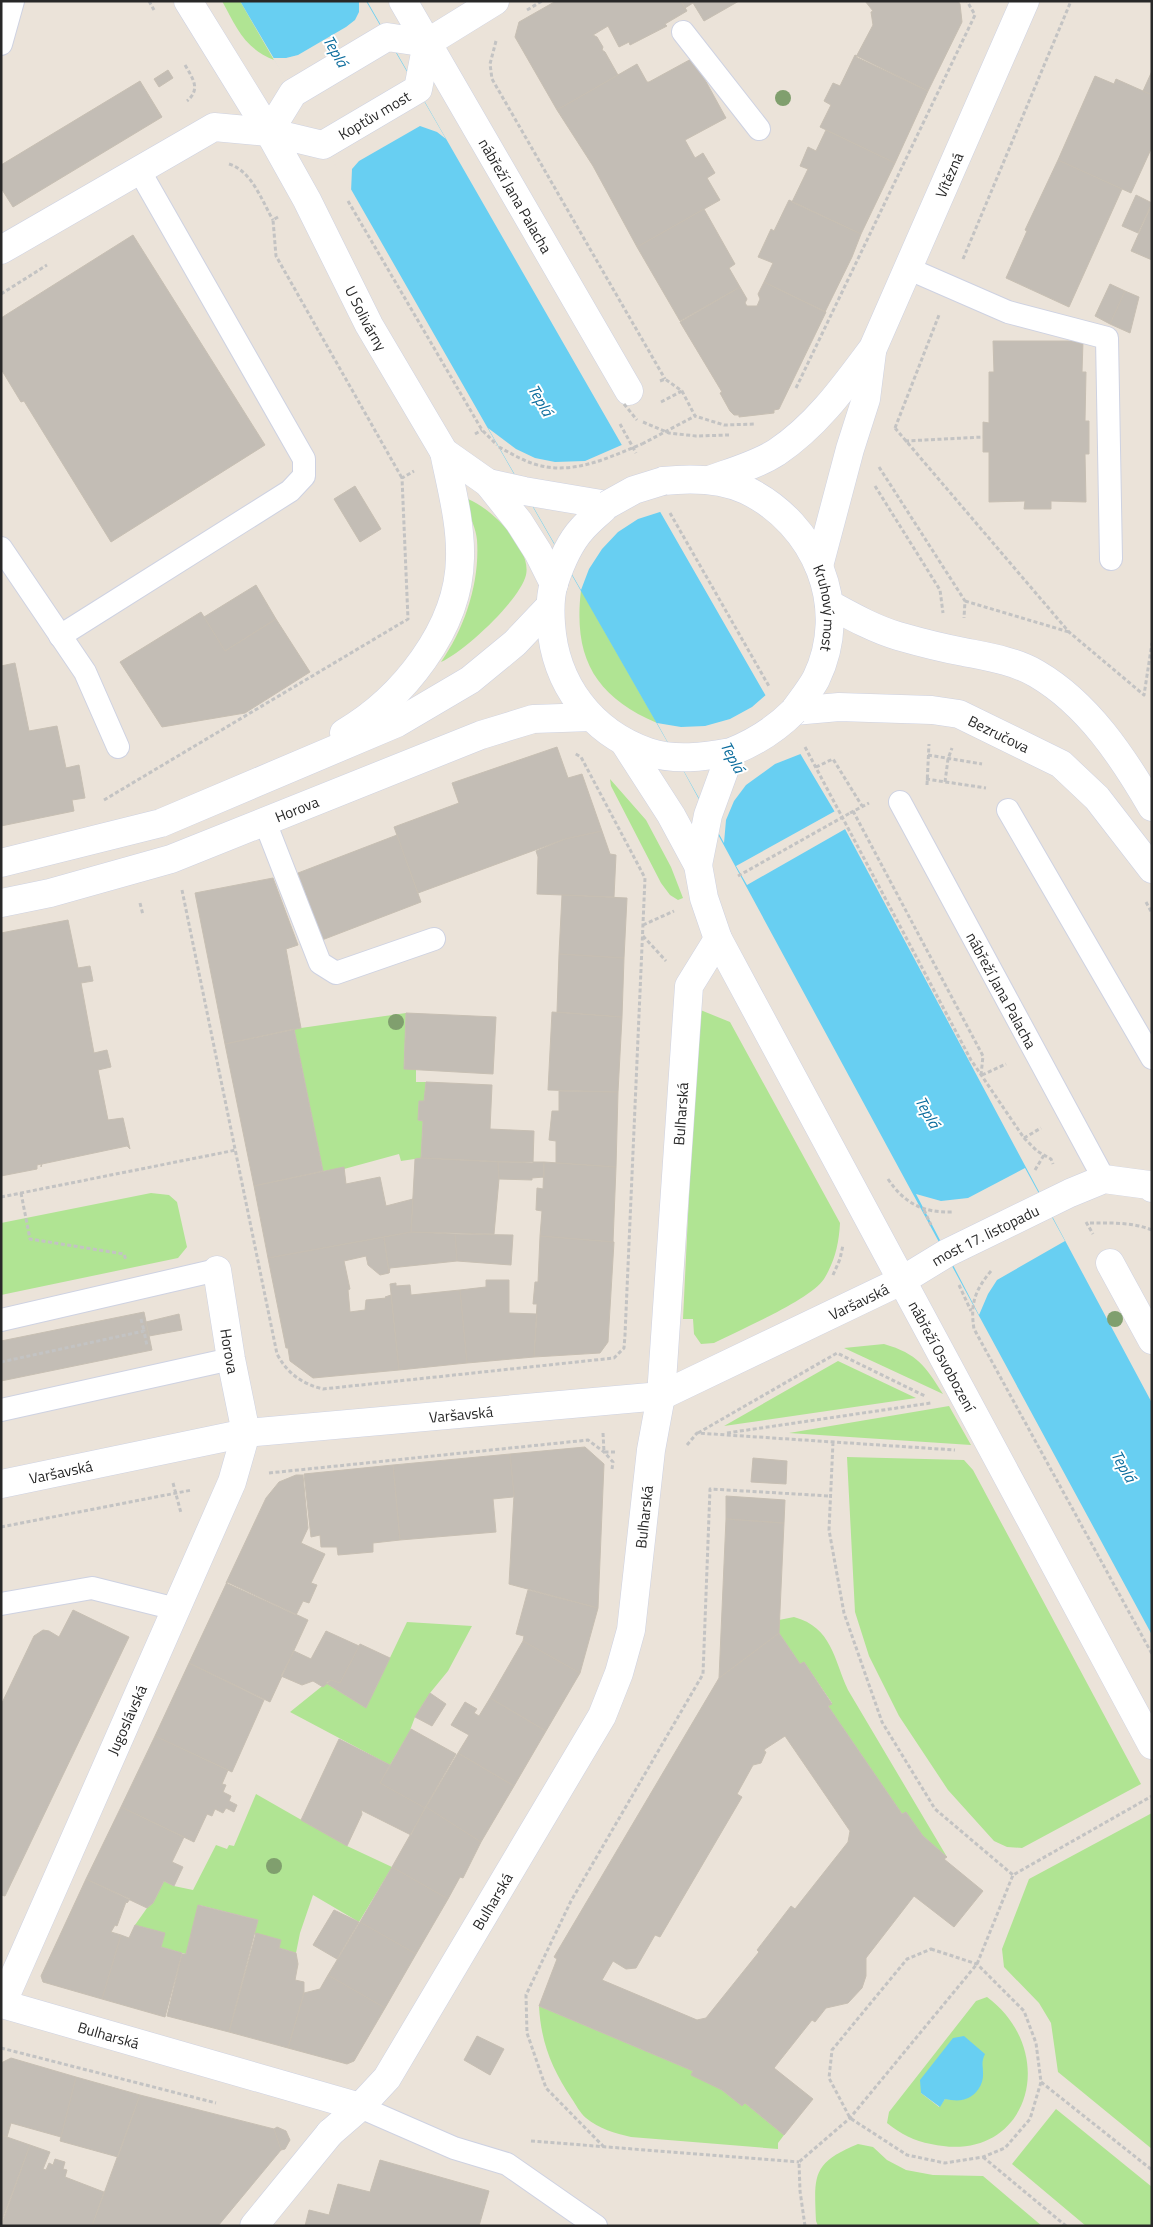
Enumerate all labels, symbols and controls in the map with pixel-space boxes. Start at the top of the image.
water label: Teplá [317,31,356,73]
street label: Koptův most [334,84,415,145]
street label: nábřeží Jana Palacha [473,134,559,258]
street label: Vítězná [929,148,969,201]
street label: U Solivárny [340,281,393,355]
water label: Teplá [522,380,561,422]
street label: Kruhový most [808,561,841,655]
street label: Bezručova [964,709,1034,759]
water label: Teplá [715,737,752,779]
street label: Horova [271,789,322,828]
street label: nábřeží Jana Palacha [961,928,1043,1053]
street label: Bulharská [667,1081,694,1146]
water label: Teplá [909,1092,947,1134]
street label: most 17. listopadu [927,1198,1043,1272]
street label: Varšavská [825,1277,893,1326]
street label: nábřeží Osvobození [903,1296,983,1417]
street label: Horova [215,1327,245,1376]
street label: Varšavská [428,1399,494,1428]
water label: Teplá [1105,1446,1143,1488]
street label: Varšavská [27,1454,95,1489]
street label: Bulharská [629,1484,659,1550]
street label: Jugoslávská [101,1681,153,1759]
street label: Bulharská [466,1868,518,1934]
street label: Bulharská [75,2015,143,2055]

